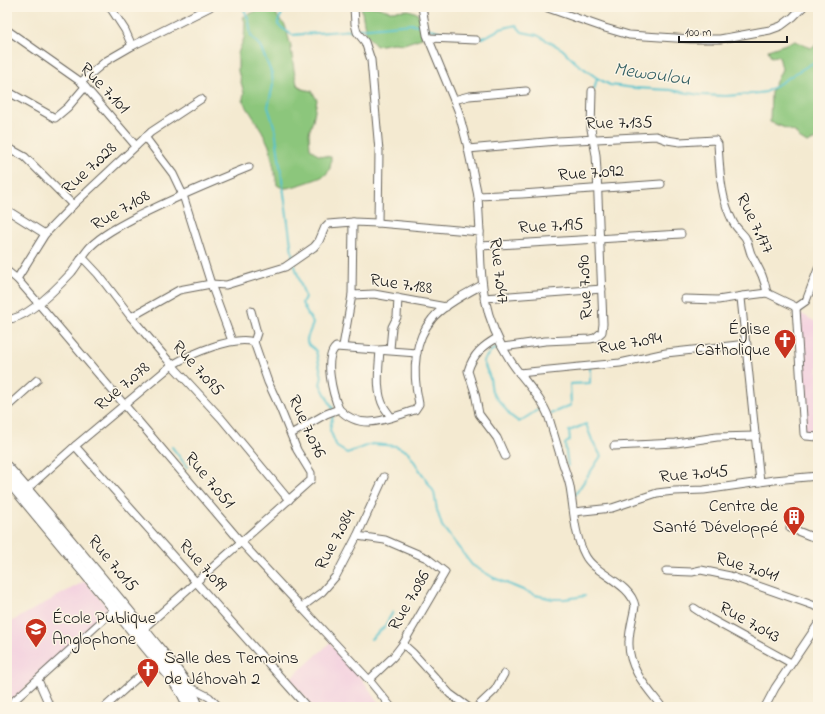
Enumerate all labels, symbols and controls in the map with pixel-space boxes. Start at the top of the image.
scale bar [679,18,787,44]
text: 100 m [685,24,712,42]
water label: Mewoulou [612,56,692,94]
street label: Rue 7.101 [73,57,135,121]
street label: Rue 7.135 [585,110,653,138]
street label: Rue 7.028 [57,136,124,201]
street label: Rue 7.092 [557,159,625,189]
street label: Rue 7.108 [87,184,155,238]
street label: Rue 7.177 [728,189,780,259]
street label: Rue 7.195 [518,212,584,242]
street label: Rue 7.047 [481,236,515,306]
street label: Rue 7.090 [571,254,601,320]
street label: Rue 7.188 [368,268,434,302]
place label: Église Catholique [695,317,771,364]
street label: Rue 7.094 [596,326,665,362]
church icon: Église Catholique [772,327,798,360]
street label: Rue 7.095 [165,335,229,403]
street label: Rue 7.078 [89,356,157,418]
street label: Rue 7.076 [280,391,332,463]
street label: Rue 7.051 [177,447,241,515]
street label: Rue 7.045 [658,459,730,491]
place label: Centre de Santé Développé [652,494,779,541]
street label: Rue 7.084 [309,504,363,575]
building icon: Centre de Santé Développé [781,504,807,537]
street label: Rue 7.015 [80,530,144,598]
street label: Rue 7.099 [171,534,233,598]
street label: Rue 7.041 [712,546,782,590]
street label: Rue 7.086 [382,566,438,636]
street label: Rue 7.043 [714,596,784,650]
place label: École Publique Anglophone [52,606,157,654]
school or university icon: École Publique Anglophone [23,616,49,649]
place label: Salle des Temoins de Jéhovah 2 [164,646,299,693]
church icon: Salle des Temoins de Jéhovah 2 [135,656,161,689]

